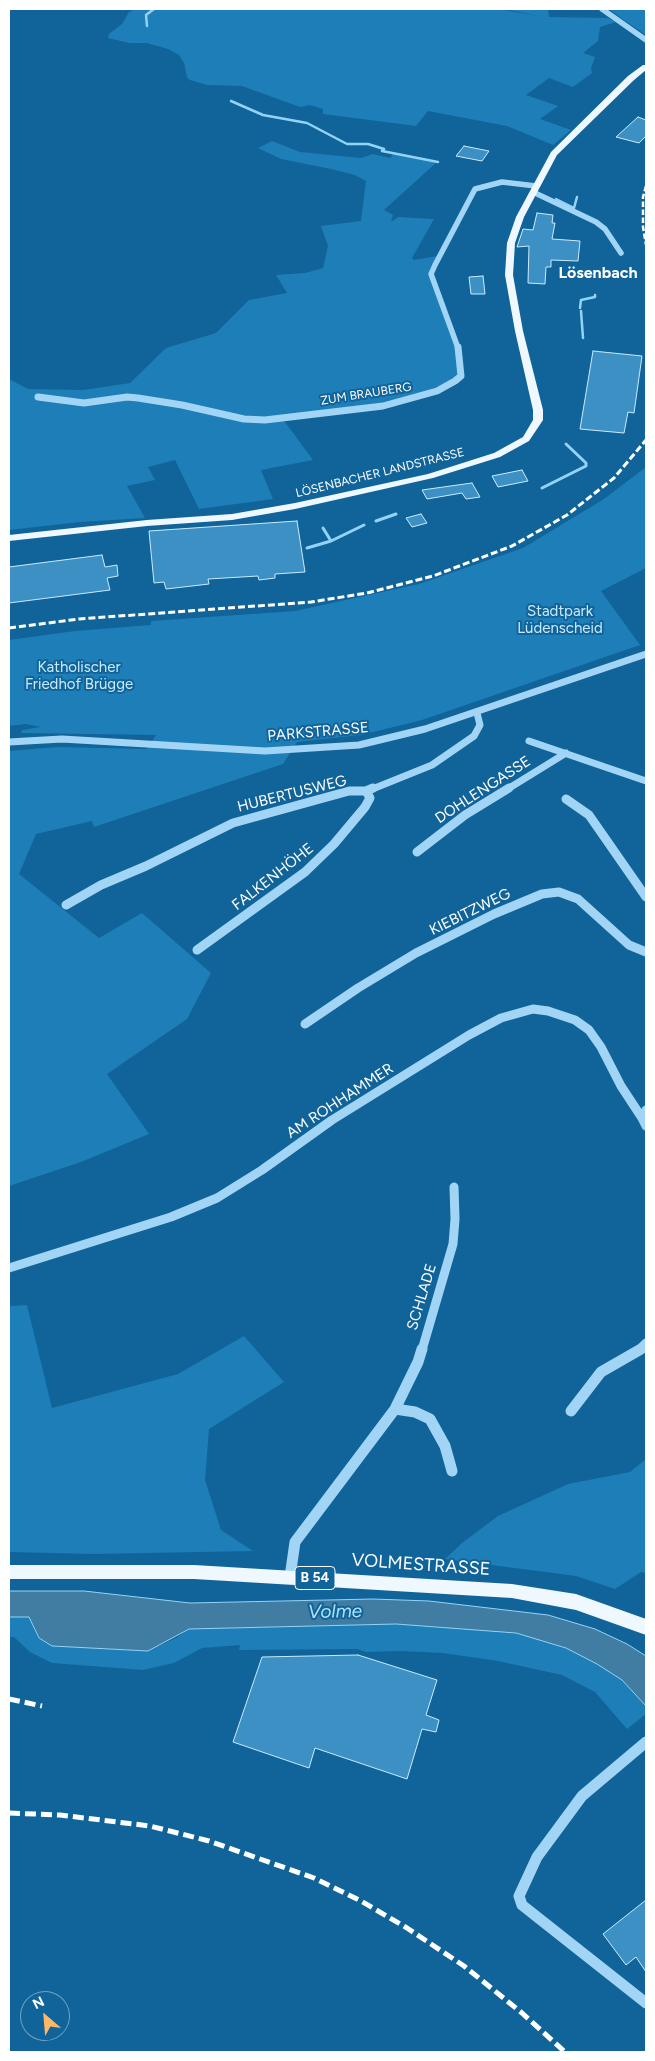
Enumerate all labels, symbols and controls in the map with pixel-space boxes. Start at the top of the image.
district label: Lösenbach [558,263,638,283]
street label: ZUM BRAUBERG [320,380,412,408]
street label: LÖSENBACHER LANDSTRASSE [294,445,466,501]
park label: Stadtpark Lüdenscheid [517,603,603,638]
park label: Katholischer Friedhof Brügge [25,659,133,694]
street label: PARKSTRASSE [267,719,369,745]
street label: DOHLENGASSE [432,752,534,828]
street label: HUBERTUSWEG [235,772,349,816]
street label: FALKENHÖHE [229,839,317,915]
street label: KIEBITZWEG [427,885,513,939]
street label: AM ROHHAMMER [283,1060,397,1142]
street label: SCHLADE [403,1262,441,1332]
street label: VOLMESTRASSE [351,1549,491,1581]
road number: B 54 [295,1566,335,1590]
water label: Volme [308,1600,362,1624]
north arrow [20,1991,70,2041]
text: N [30,1993,47,2013]

